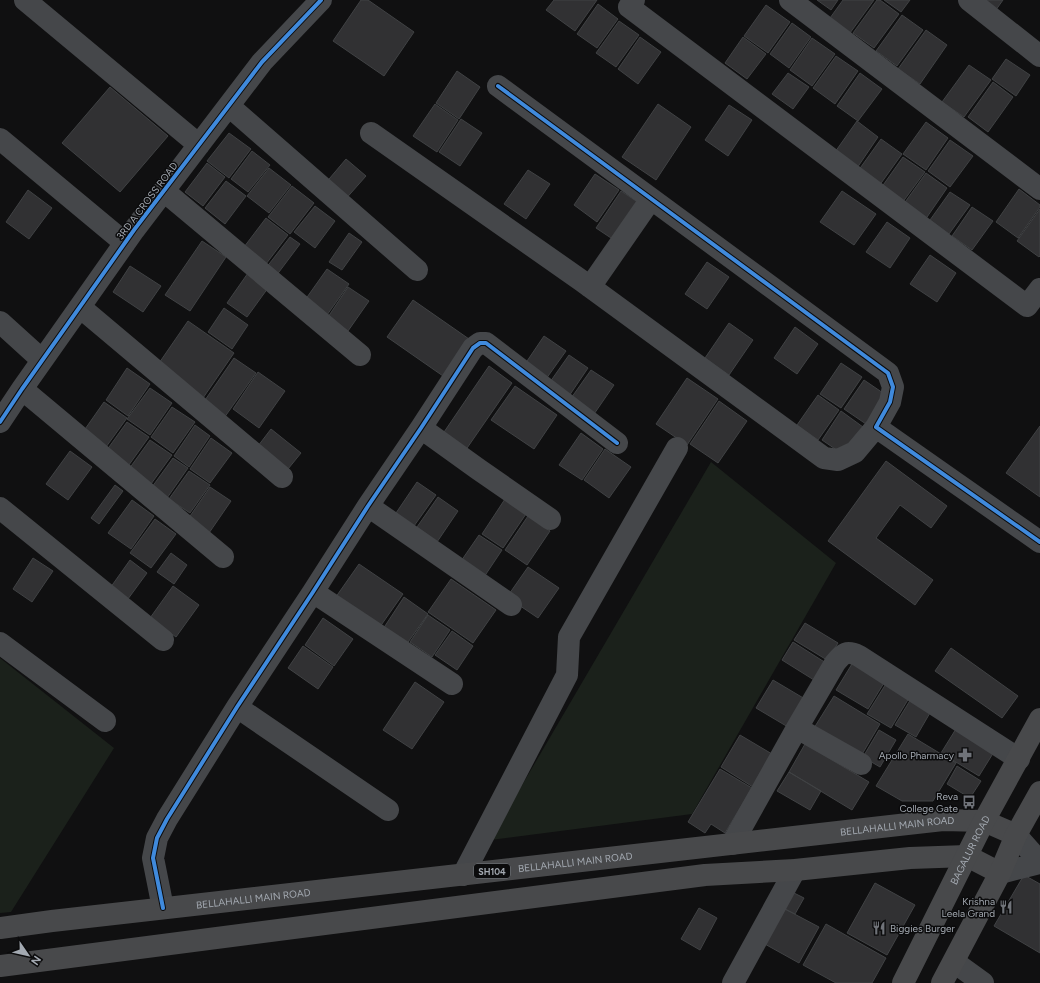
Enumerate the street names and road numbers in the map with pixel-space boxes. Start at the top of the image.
street label: 3RD A CROSS ROAD [114,159,181,242]
street label: BELLAHALLI MAIN ROAD [839,813,955,838]
street label: BAGALUR ROAD [947,813,993,886]
street label: BELLAHALLI MAIN ROAD [517,849,633,875]
road number: SH104 [474,864,510,878]
street label: BELLAHALLI MAIN ROAD [195,885,311,911]

